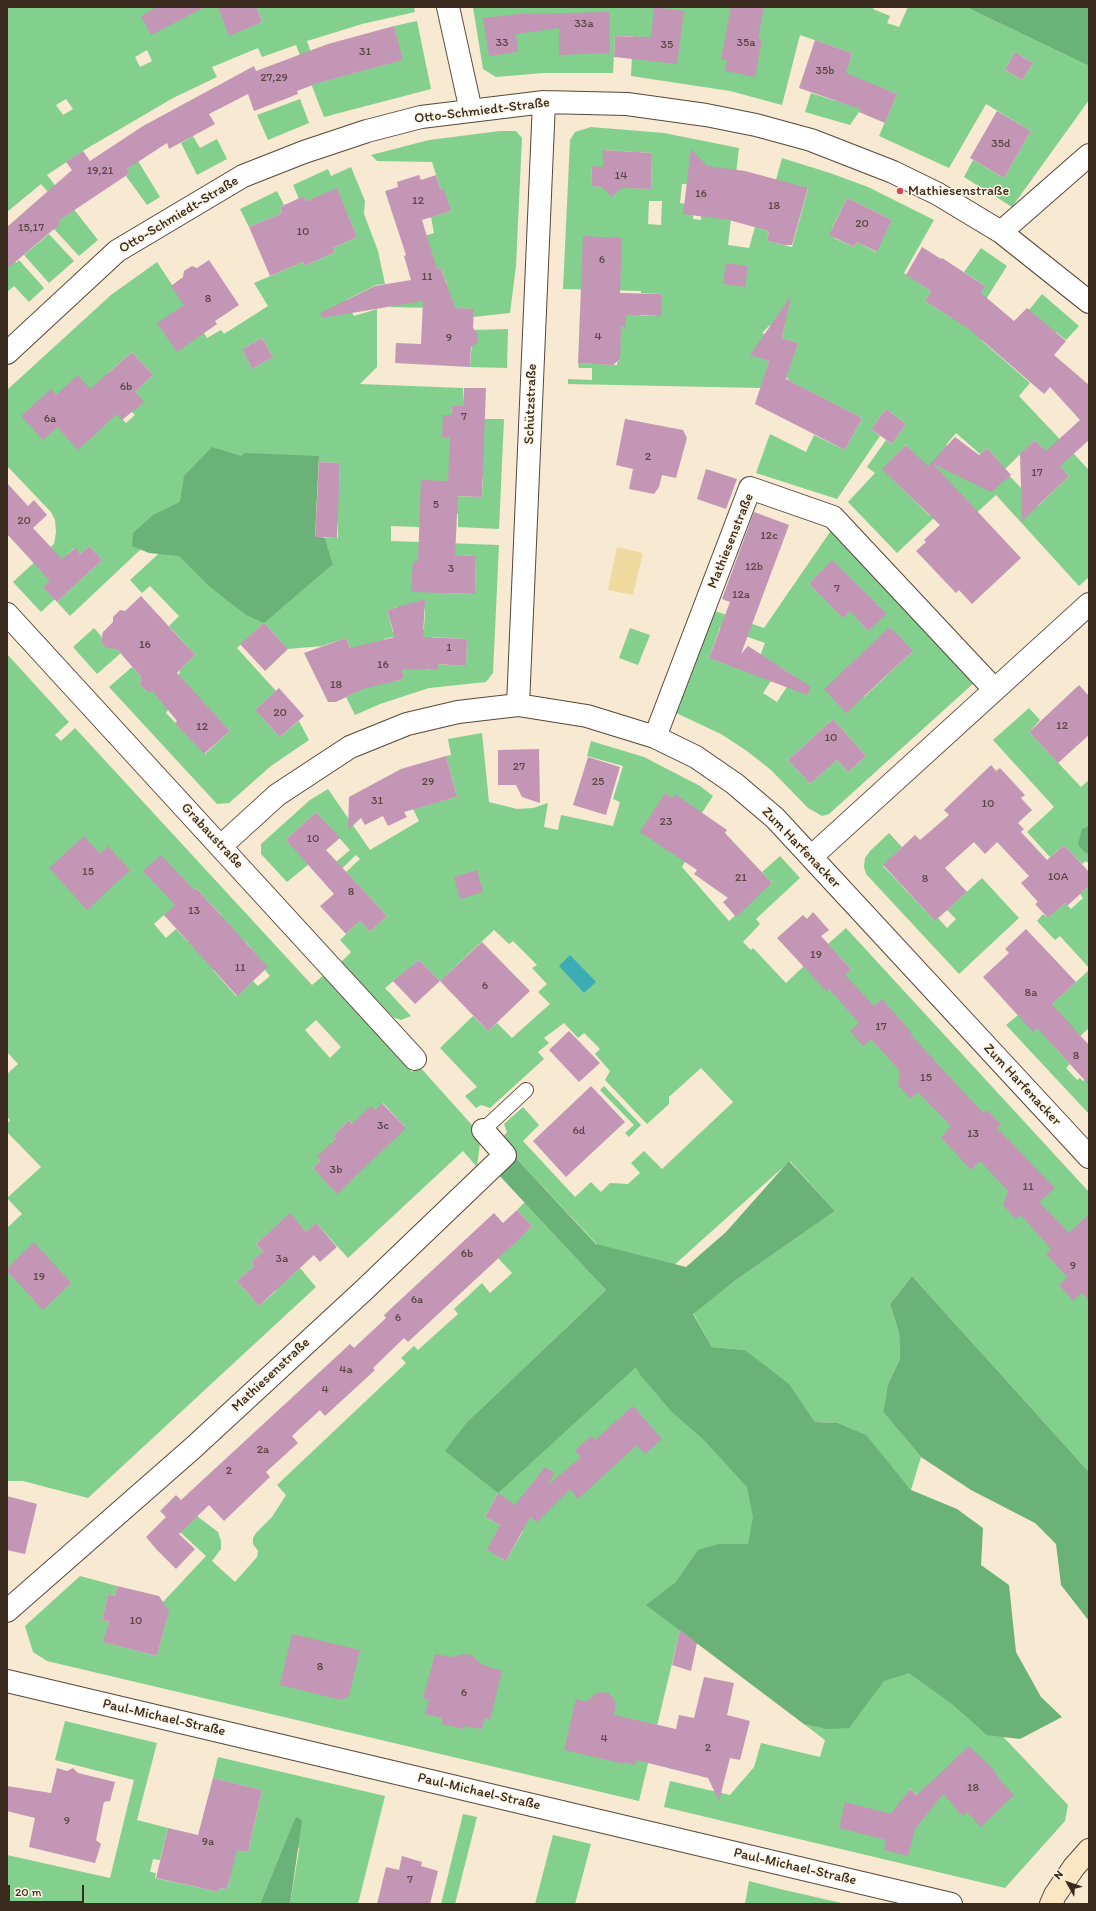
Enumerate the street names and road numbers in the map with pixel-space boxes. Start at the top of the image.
street label: Otto-Schmiedt-Straße [413,94,551,128]
street label: Otto-Schmiedt-Straße [116,173,242,257]
street label: Schützstraße [521,363,541,445]
street label: Mathiesenstraße [704,491,758,591]
street label: Grabaustraße [177,800,247,872]
street label: Zum Harfenacker [758,804,844,892]
street label: Zum Harfenacker [980,1040,1064,1130]
street label: Mathiesenstraße [228,1334,314,1416]
street label: Paul-Michael-Straße [101,1696,227,1740]
street label: Paul-Michael-Straße [416,1770,542,1814]
street label: Paul-Michael-Straße [732,1845,858,1889]

